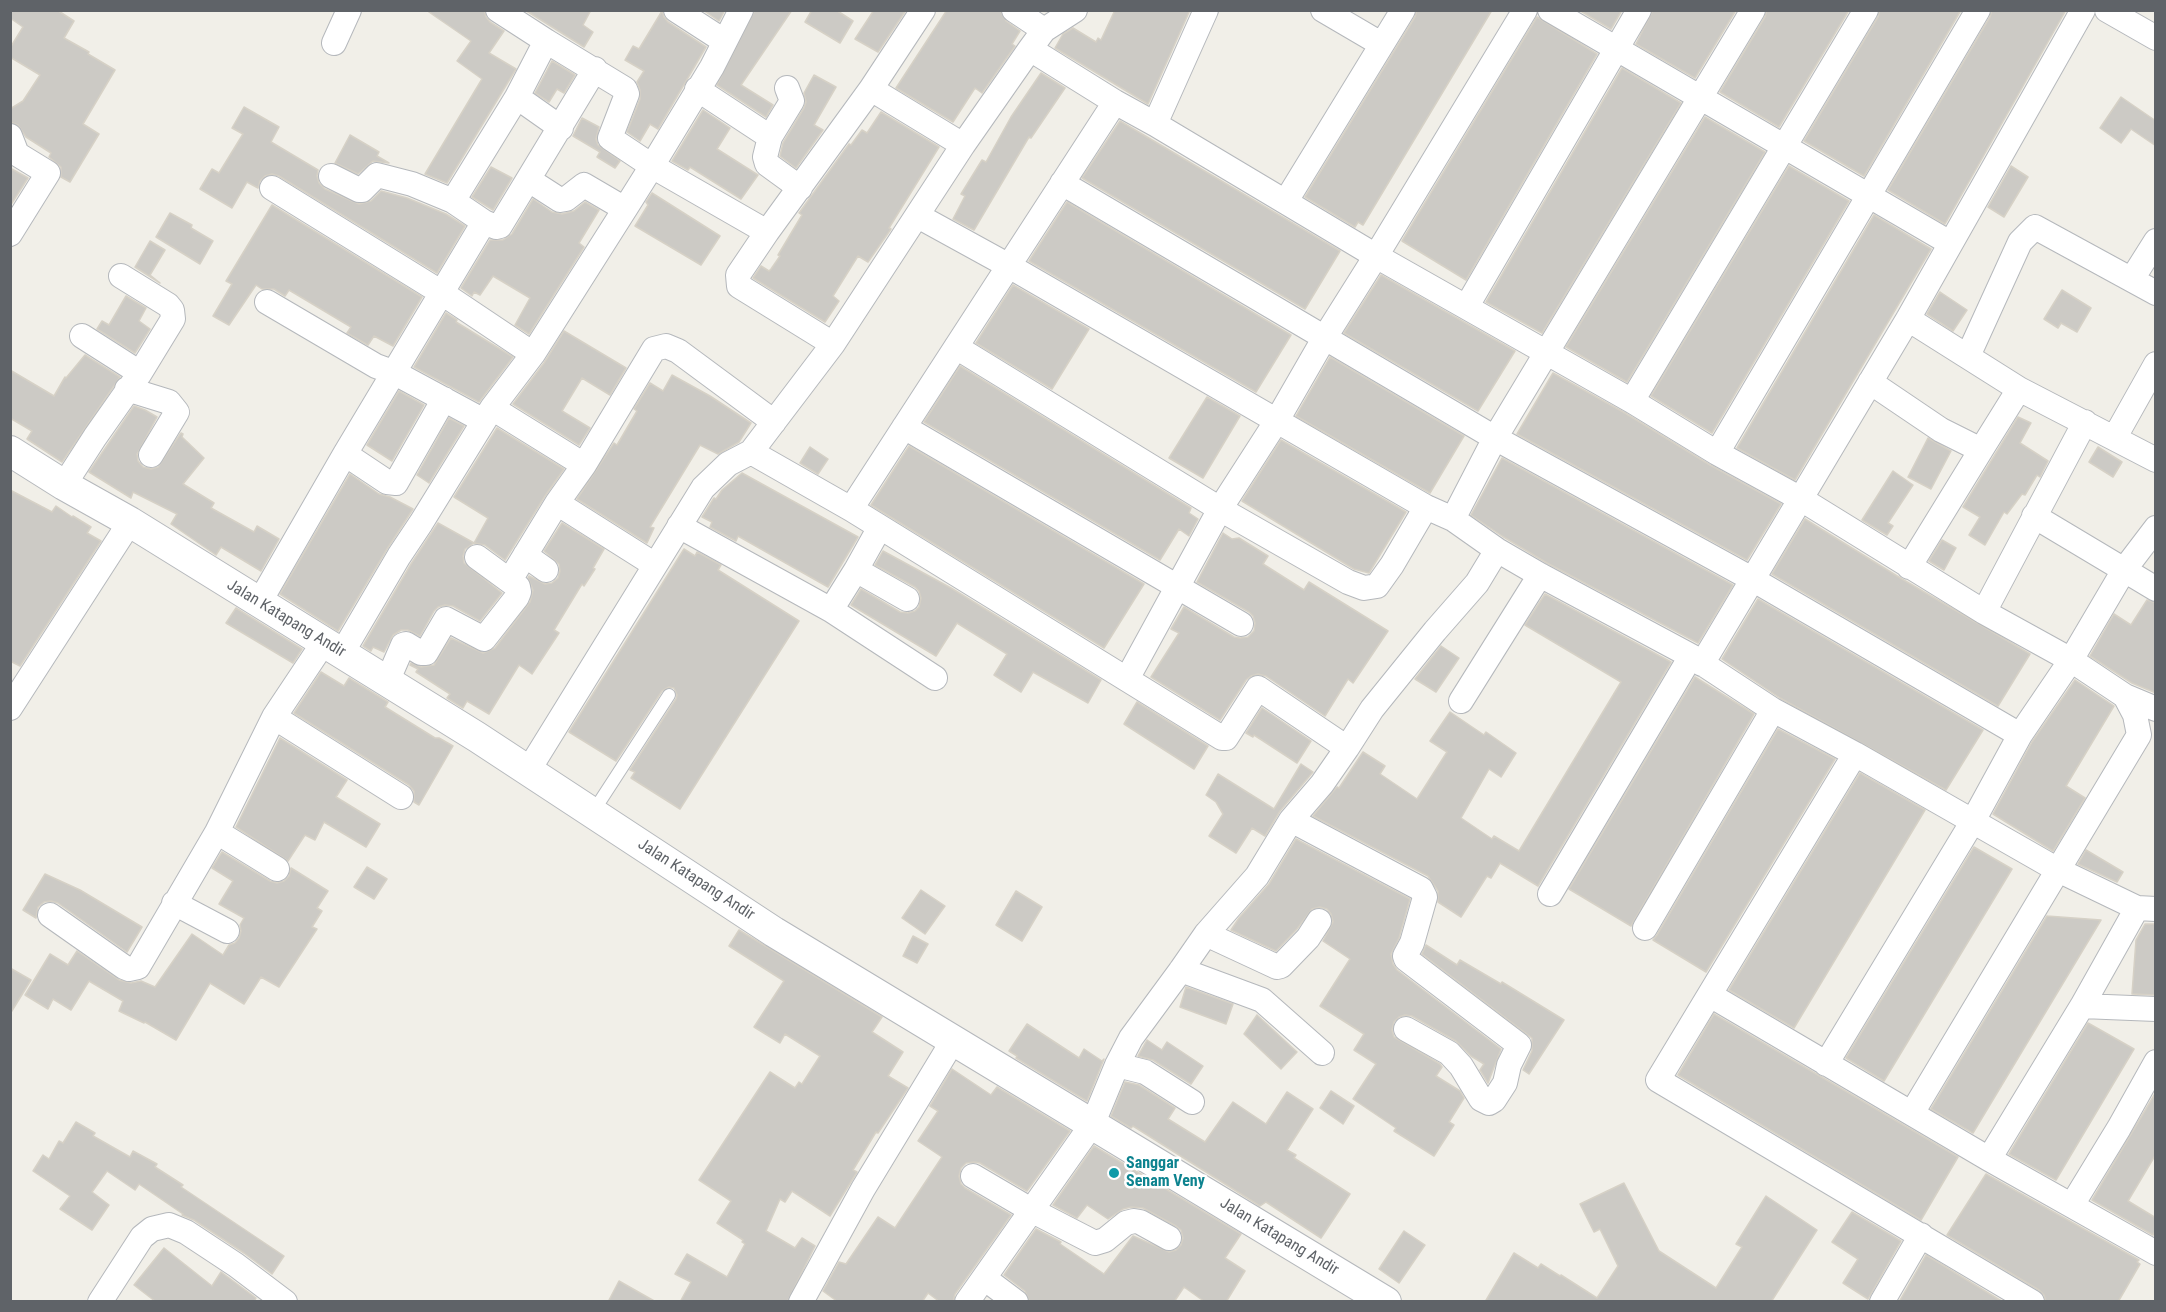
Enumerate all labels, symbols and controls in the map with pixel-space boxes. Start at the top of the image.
street label: Jalan Katapang Andir [223,576,349,662]
street label: Jalan Katapang Andir [634,835,758,925]
place label: Sanggar Senam Veny [1126,1154,1205,1192]
marker: Sanggar Senam Veny [1107,1166,1121,1180]
street label: Jalan Katapang Andir [1216,1194,1342,1280]

